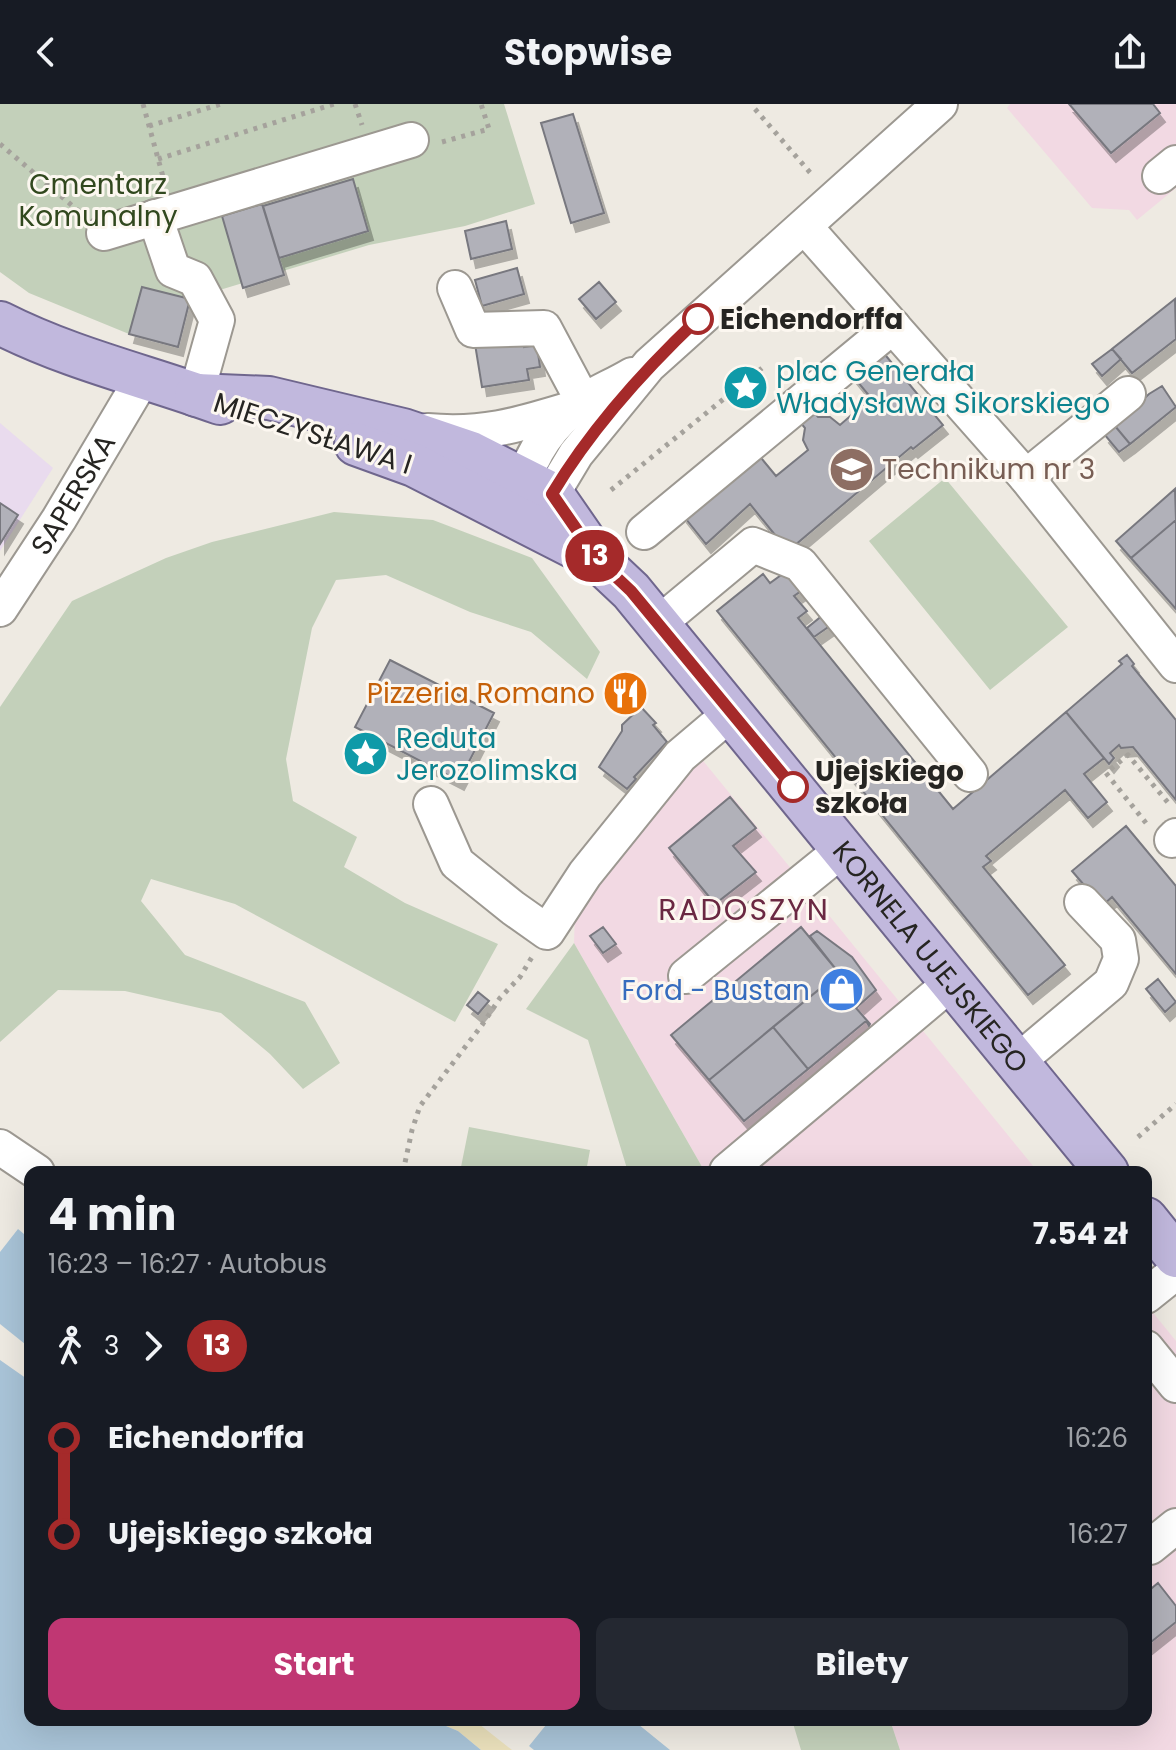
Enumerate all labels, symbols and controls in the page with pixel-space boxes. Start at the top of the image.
text: Stopwise [504,27,672,78]
icon: back [24,30,68,74]
icon: share [1108,30,1152,74]
park label: Cmentarz Komunalny [19,165,178,236]
place label: Eichendorffa [720,300,903,339]
marker: Eichendorffa [683,304,713,334]
place label: plac Generała Władysława Sikorskiego [776,352,1110,423]
place icon: plac Generała Władysława Sikorskiego [721,363,769,411]
street label: MIECZYSŁAWA I [209,383,417,484]
street label: SAPERSKA [22,427,125,563]
school or university icon: Technikum nr 3 [827,445,875,493]
place label: Technikum nr 3 [882,450,1095,489]
line badge: 13 [559,530,631,582]
text: 13 [581,536,609,575]
restaurant icon: Pizzeria Romano [602,669,650,717]
place label: Pizzeria Romano [367,674,595,713]
place label: Reduta Jerozolimska [396,719,578,790]
place icon: Reduta Jerozolimska [341,730,389,778]
place label: Ujejskiego szkoła [815,752,964,823]
marker: Ujejskiego szkoła [778,772,808,802]
street label: KORNELA UJEJSKIEGO [823,833,1037,1081]
district label: RADOSZYN [658,888,830,931]
shop icon: Ford - Bustan [817,966,865,1014]
place label: Ford - Bustan [621,971,810,1010]
text: 4 min [48,1184,176,1245]
text: 7.54 zł [1033,1212,1128,1255]
text: 16:23 – 16:27 · Autobus [48,1246,327,1282]
icon: walk [48,1324,92,1368]
icon: forward [131,1324,175,1368]
text: 13 [203,1326,231,1365]
text: 3 [104,1328,119,1364]
text: Eichendorffa [108,1416,304,1459]
text: 16:26 [1066,1420,1128,1456]
text: Ujejskiego szkoła [108,1512,373,1555]
text: 16:27 [1068,1516,1128,1552]
button: Start [48,1618,580,1710]
button: Bilety [596,1618,1128,1710]

